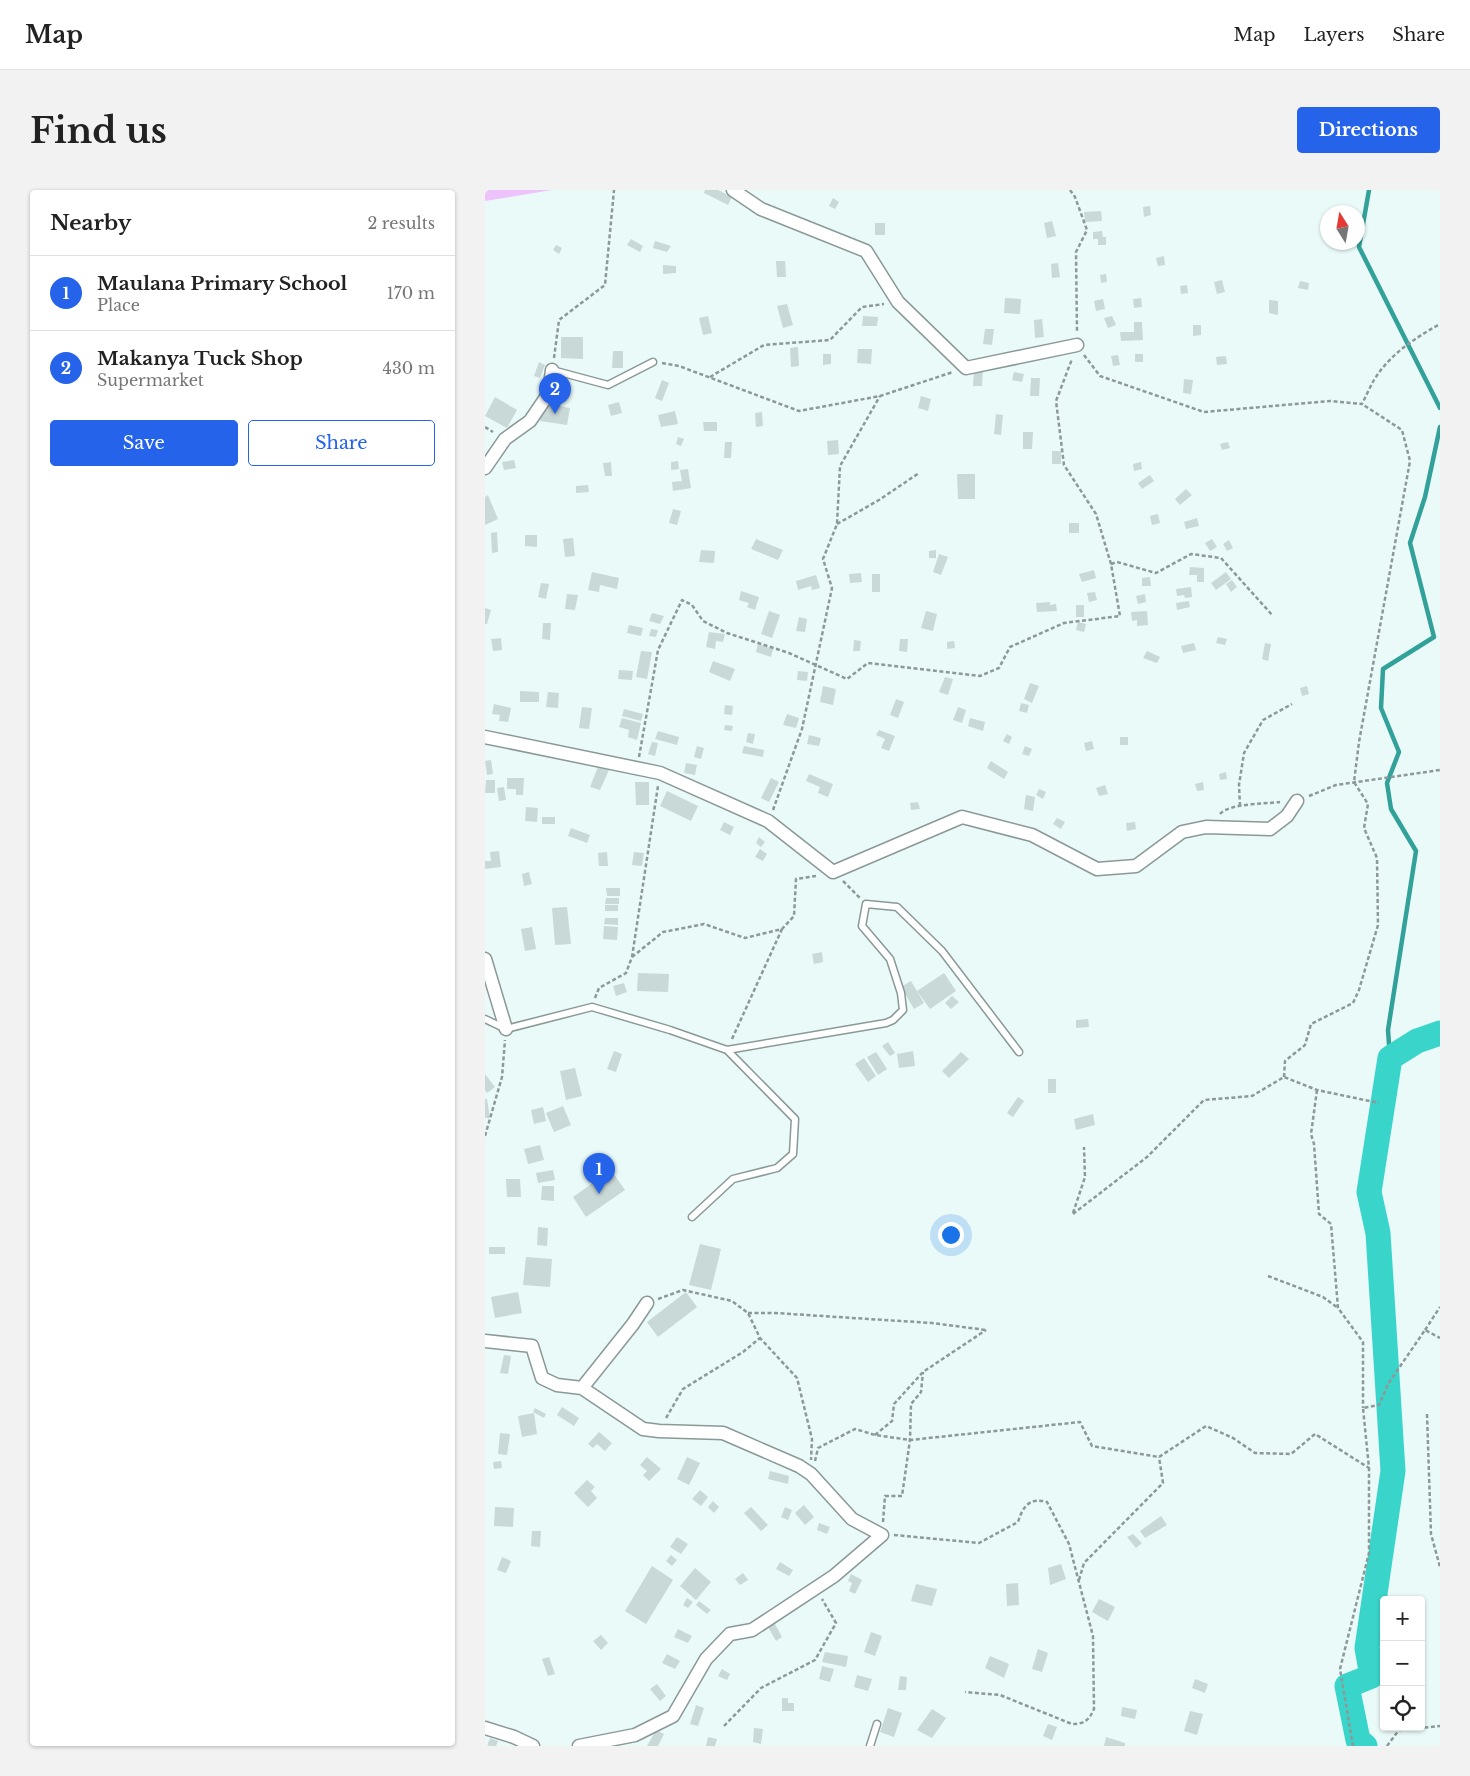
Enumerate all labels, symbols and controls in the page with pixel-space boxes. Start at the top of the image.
text: Map [25,20,83,49]
text: Map [1234,24,1275,46]
text: Layers [1303,24,1364,46]
text: Share [1392,24,1445,46]
button: Directions [1297,107,1440,153]
text: Find us [30,109,167,152]
north arrow [1320,205,1365,250]
text: Nearby [50,210,131,236]
text: 2 results [367,213,435,233]
text: Maulana Primary School [97,272,347,295]
text: 1 [63,283,69,303]
text: 170 m [387,283,435,303]
text: Place [97,295,140,315]
text: Makanya Tuck Shop [97,347,303,370]
text: 2 [61,358,71,378]
text: 430 m [383,358,435,378]
text: Supermarket [97,370,204,390]
pin: 2 [539,373,571,414]
button: Save [50,420,238,466]
button: Share [248,420,435,466]
pin: 1 [583,1153,615,1194]
your location [938,1222,964,1248]
map controls [1380,1596,1425,1731]
button: + [1380,1596,1425,1641]
button: − [1380,1641,1425,1686]
button: locate [1380,1686,1425,1731]

